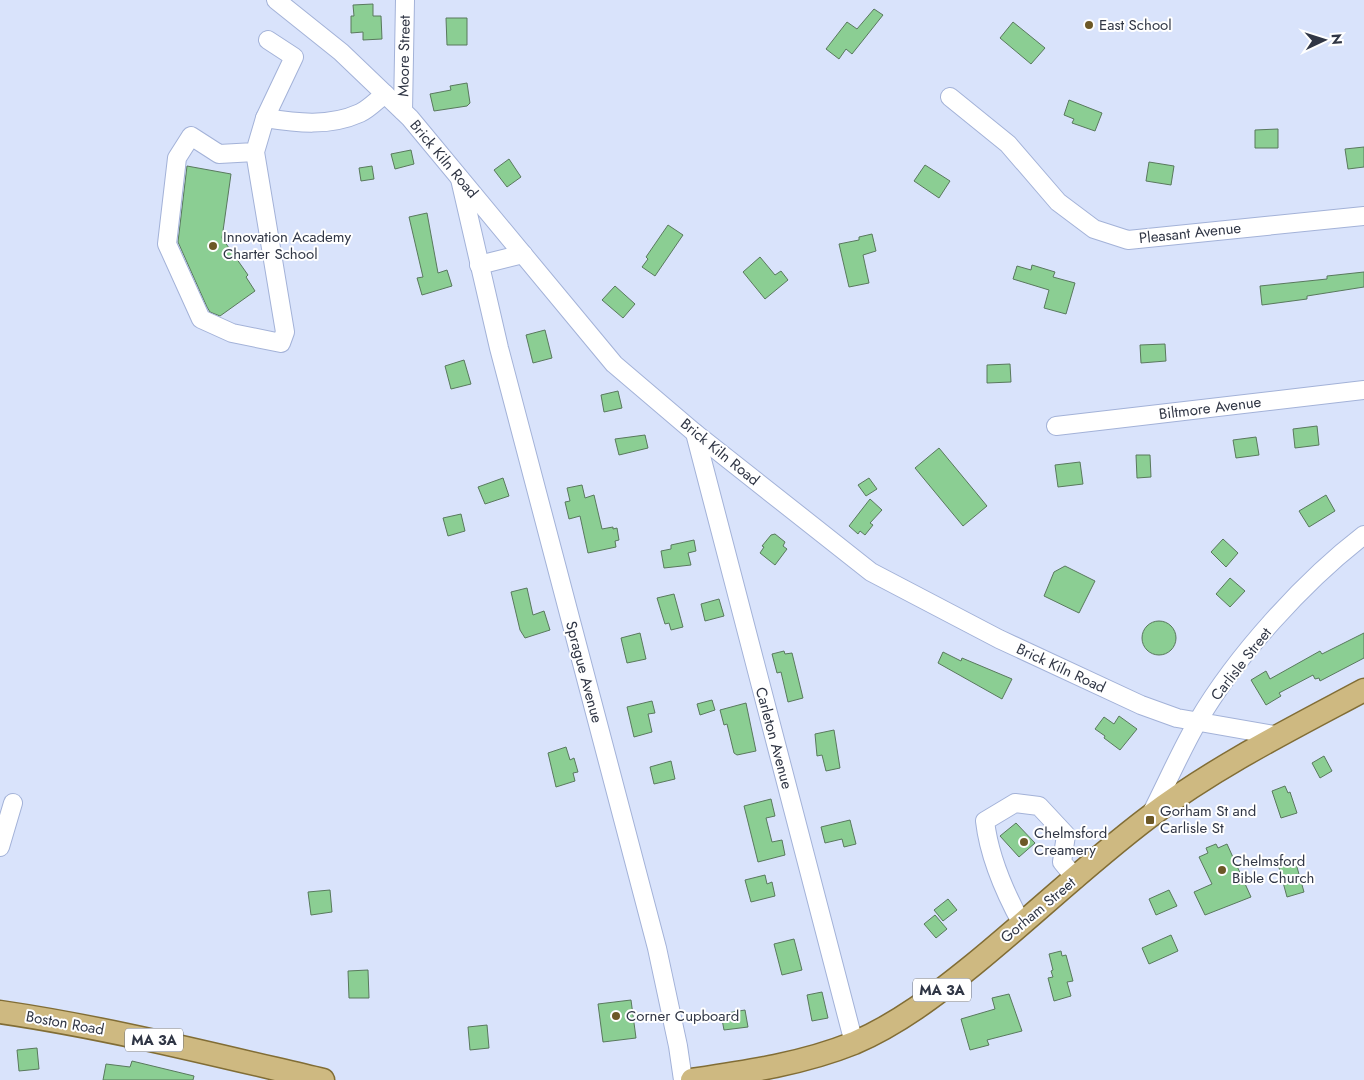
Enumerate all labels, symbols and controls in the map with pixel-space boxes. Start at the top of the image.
place label: East School [1099,14,1172,36]
street label: Moore Street [392,15,416,97]
north arrow [1299,15,1349,65]
marker: East School [1083,19,1095,31]
text: N [1327,33,1347,45]
street label: Brick Kiln Road [405,115,483,203]
street label: Pleasant Avenue [1138,217,1242,249]
place label: Innovation Academy Charter School [223,226,351,265]
marker: Innovation Academy Charter School [207,240,219,252]
street label: Biltmore Avenue [1157,391,1263,425]
street label: Brick Kiln Road [676,413,764,491]
street label: Sprague Avenue [560,619,608,726]
street label: Carlisle Street [1205,622,1277,705]
street label: Brick Kiln Road [1013,638,1109,698]
street label: Carleton Avenue [750,685,798,792]
place label: Gorham St and Carlisle St [1160,800,1256,839]
marker: Gorham St and Carlisle St [1144,814,1156,826]
place label: Chelmsford Creamery [1034,822,1107,861]
marker: Chelmsford Creamery [1018,836,1030,848]
place label: Chelmsford Bible Church [1232,850,1315,889]
marker: Chelmsford Bible Church [1216,864,1228,876]
street label: Gorham Street [996,872,1081,948]
road number: MA 3A [913,978,971,1002]
street label: Boston Road [24,1005,106,1041]
place label: Corner Cupboard [626,1005,739,1027]
marker: Corner Cupboard [610,1010,622,1022]
road number: MA 3A [125,1028,183,1052]

